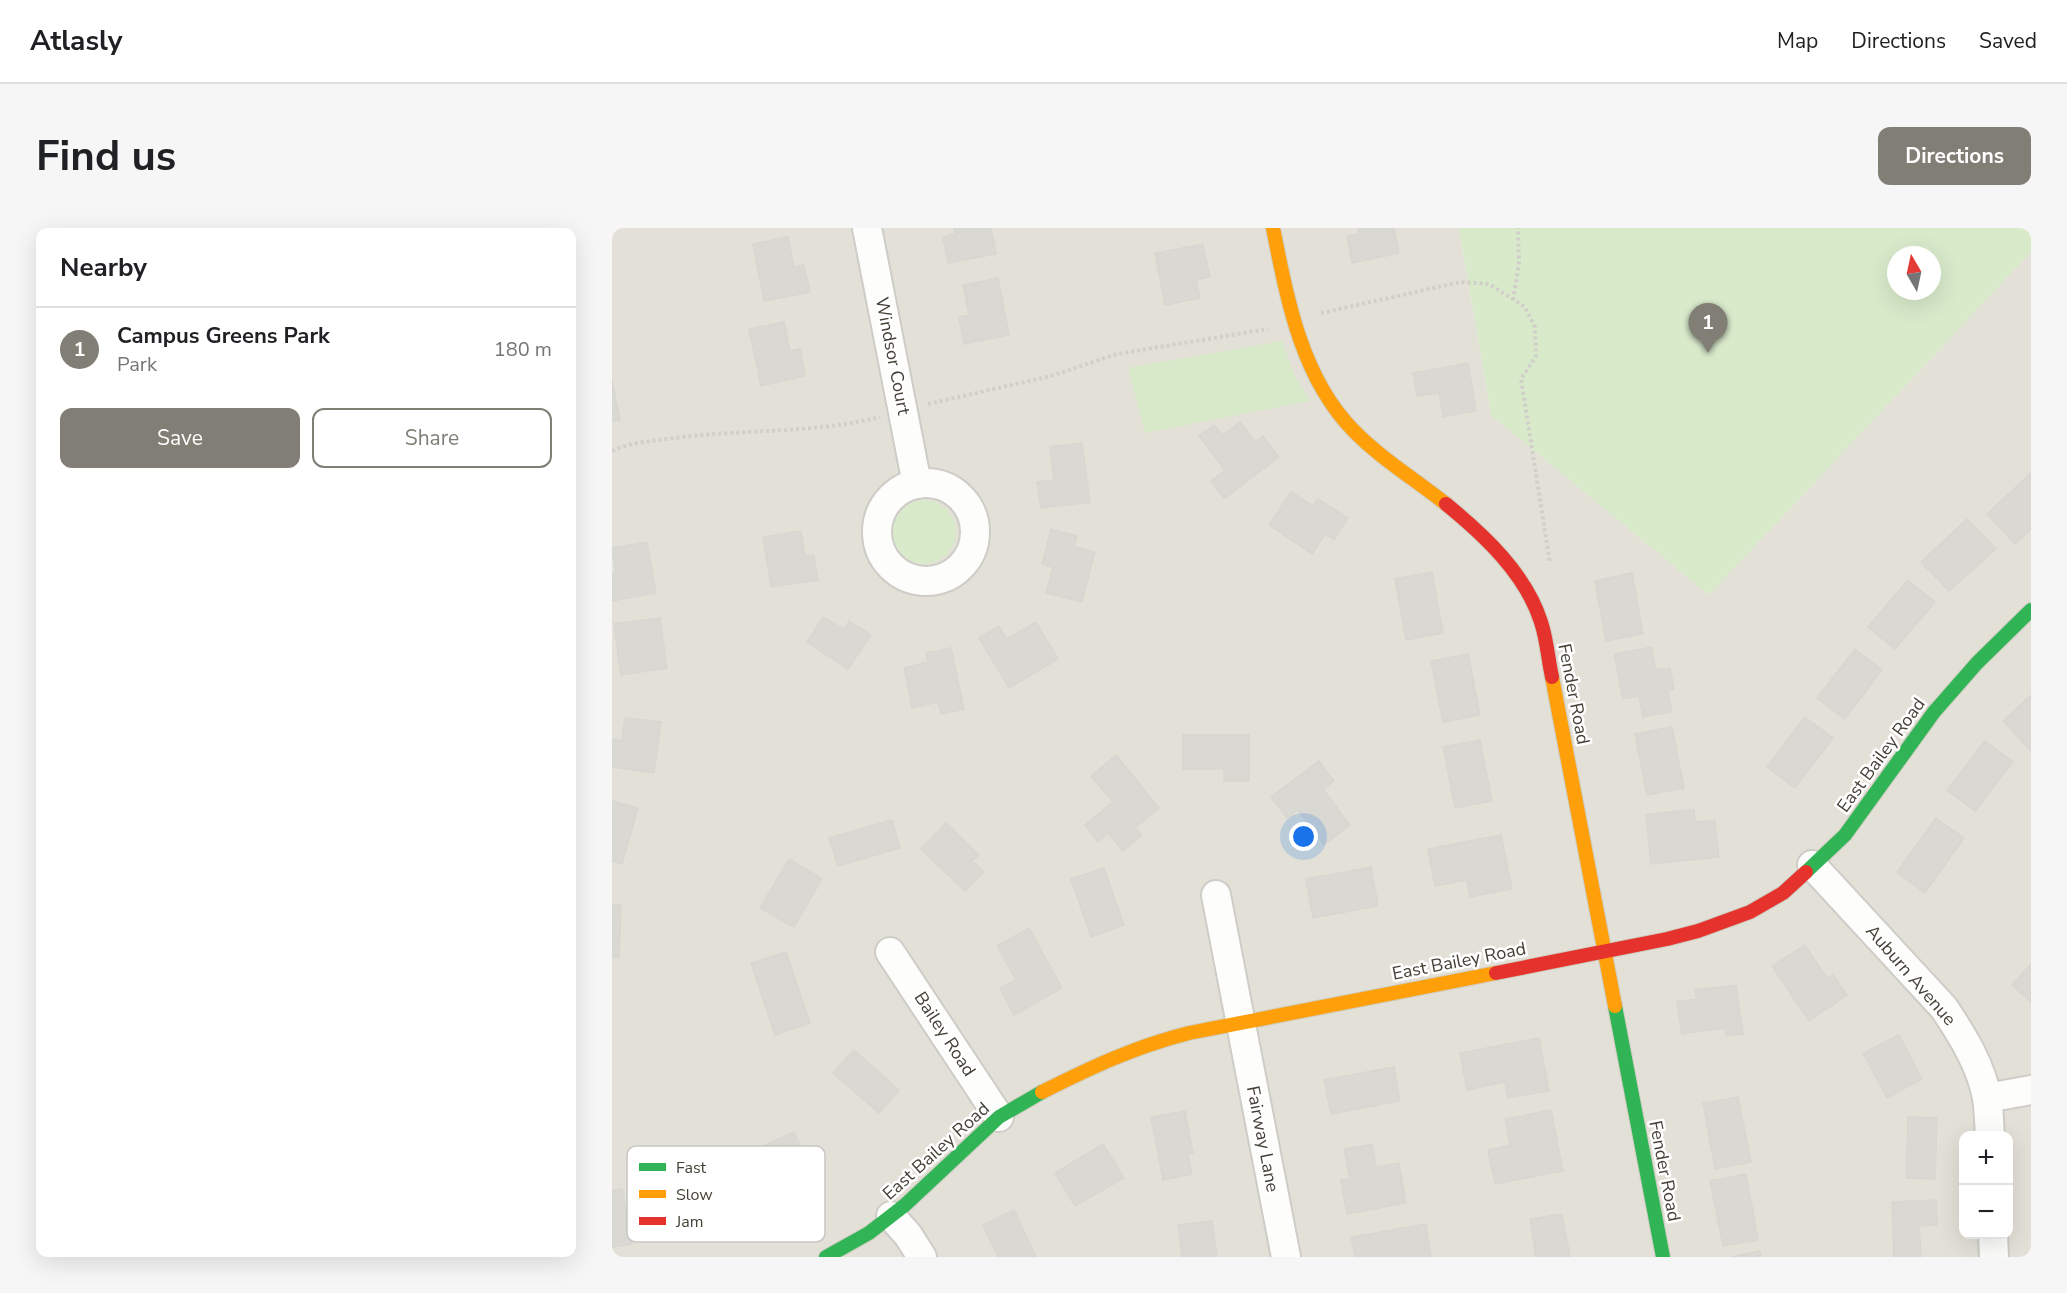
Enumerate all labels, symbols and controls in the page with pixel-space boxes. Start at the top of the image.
text: Atlasly [30,22,122,60]
text: Map [1777,27,1818,55]
text: Directions [1851,27,1946,55]
text: Saved [1979,27,2037,55]
button: Directions [1878,127,2031,185]
text: Find us [36,128,176,185]
north arrow [1887,246,1941,300]
text: Nearby [60,250,147,285]
street label: Windsor Court [870,295,916,418]
pin: 1 [1688,304,1728,353]
text: Campus Greens Park [117,321,330,351]
text: 1 [74,336,86,363]
text: 180 m [494,336,552,363]
text: Park [117,351,157,378]
button: Save [60,408,300,468]
button: Share [312,408,552,468]
street label: Fender Road [1552,641,1596,747]
street label: East Bailey Road [1831,693,1931,817]
your location [1289,822,1318,851]
street label: Auburn Avenue [1860,919,1962,1031]
street label: East Bailey Road [1390,936,1528,986]
street label: Bailey Road [909,987,981,1081]
street label: Fairway Lane [1241,1084,1285,1194]
street label: East Bailey Road [878,1097,994,1205]
street label: Fender Road [1643,1118,1687,1224]
map controls [1959,1131,2013,1239]
button: + [1959,1131,2013,1185]
legend [627,1146,825,1242]
text: Fast [676,1157,707,1179]
text: Slow [676,1184,713,1206]
button: − [1959,1185,2013,1239]
text: Jam [675,1211,703,1233]

